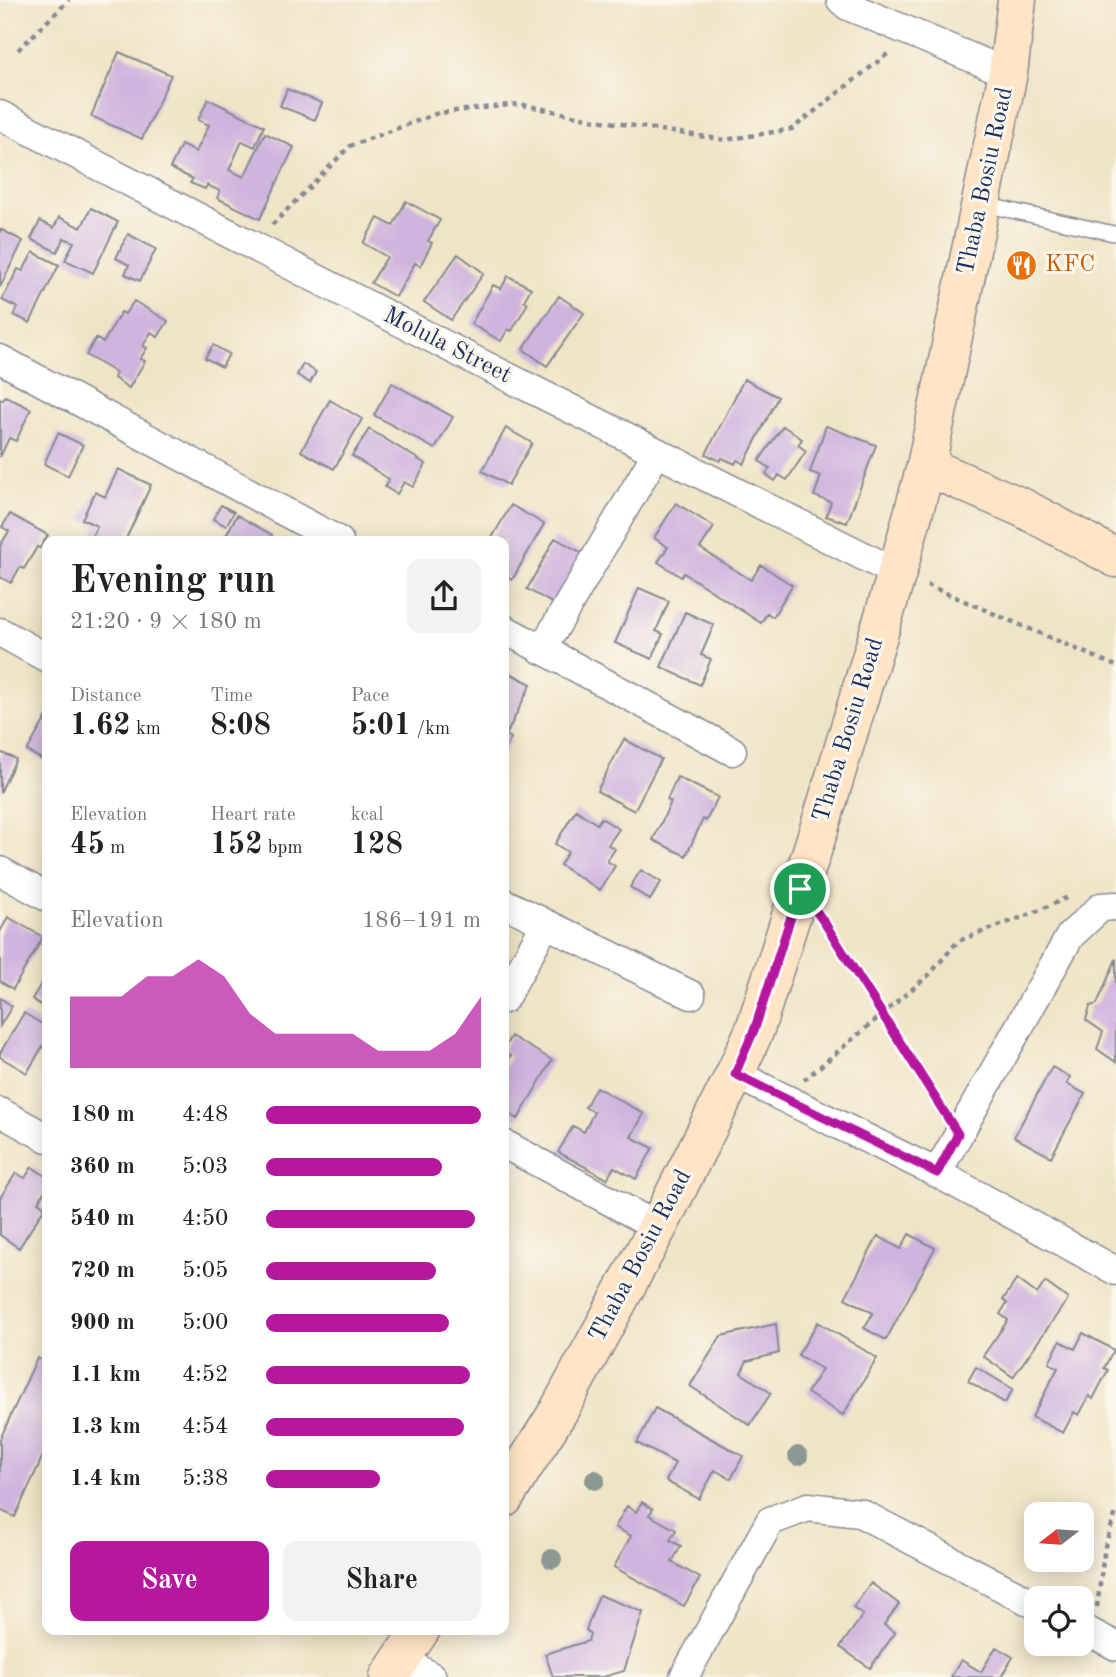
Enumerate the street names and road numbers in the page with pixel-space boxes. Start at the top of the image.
street label: Thaba Bosiu Road [954,85,1018,277]
street label: Molula Street [379,304,515,388]
street label: Thaba Bosiu Road [810,635,888,825]
street label: Thaba Bosiu Road [586,1166,696,1346]

